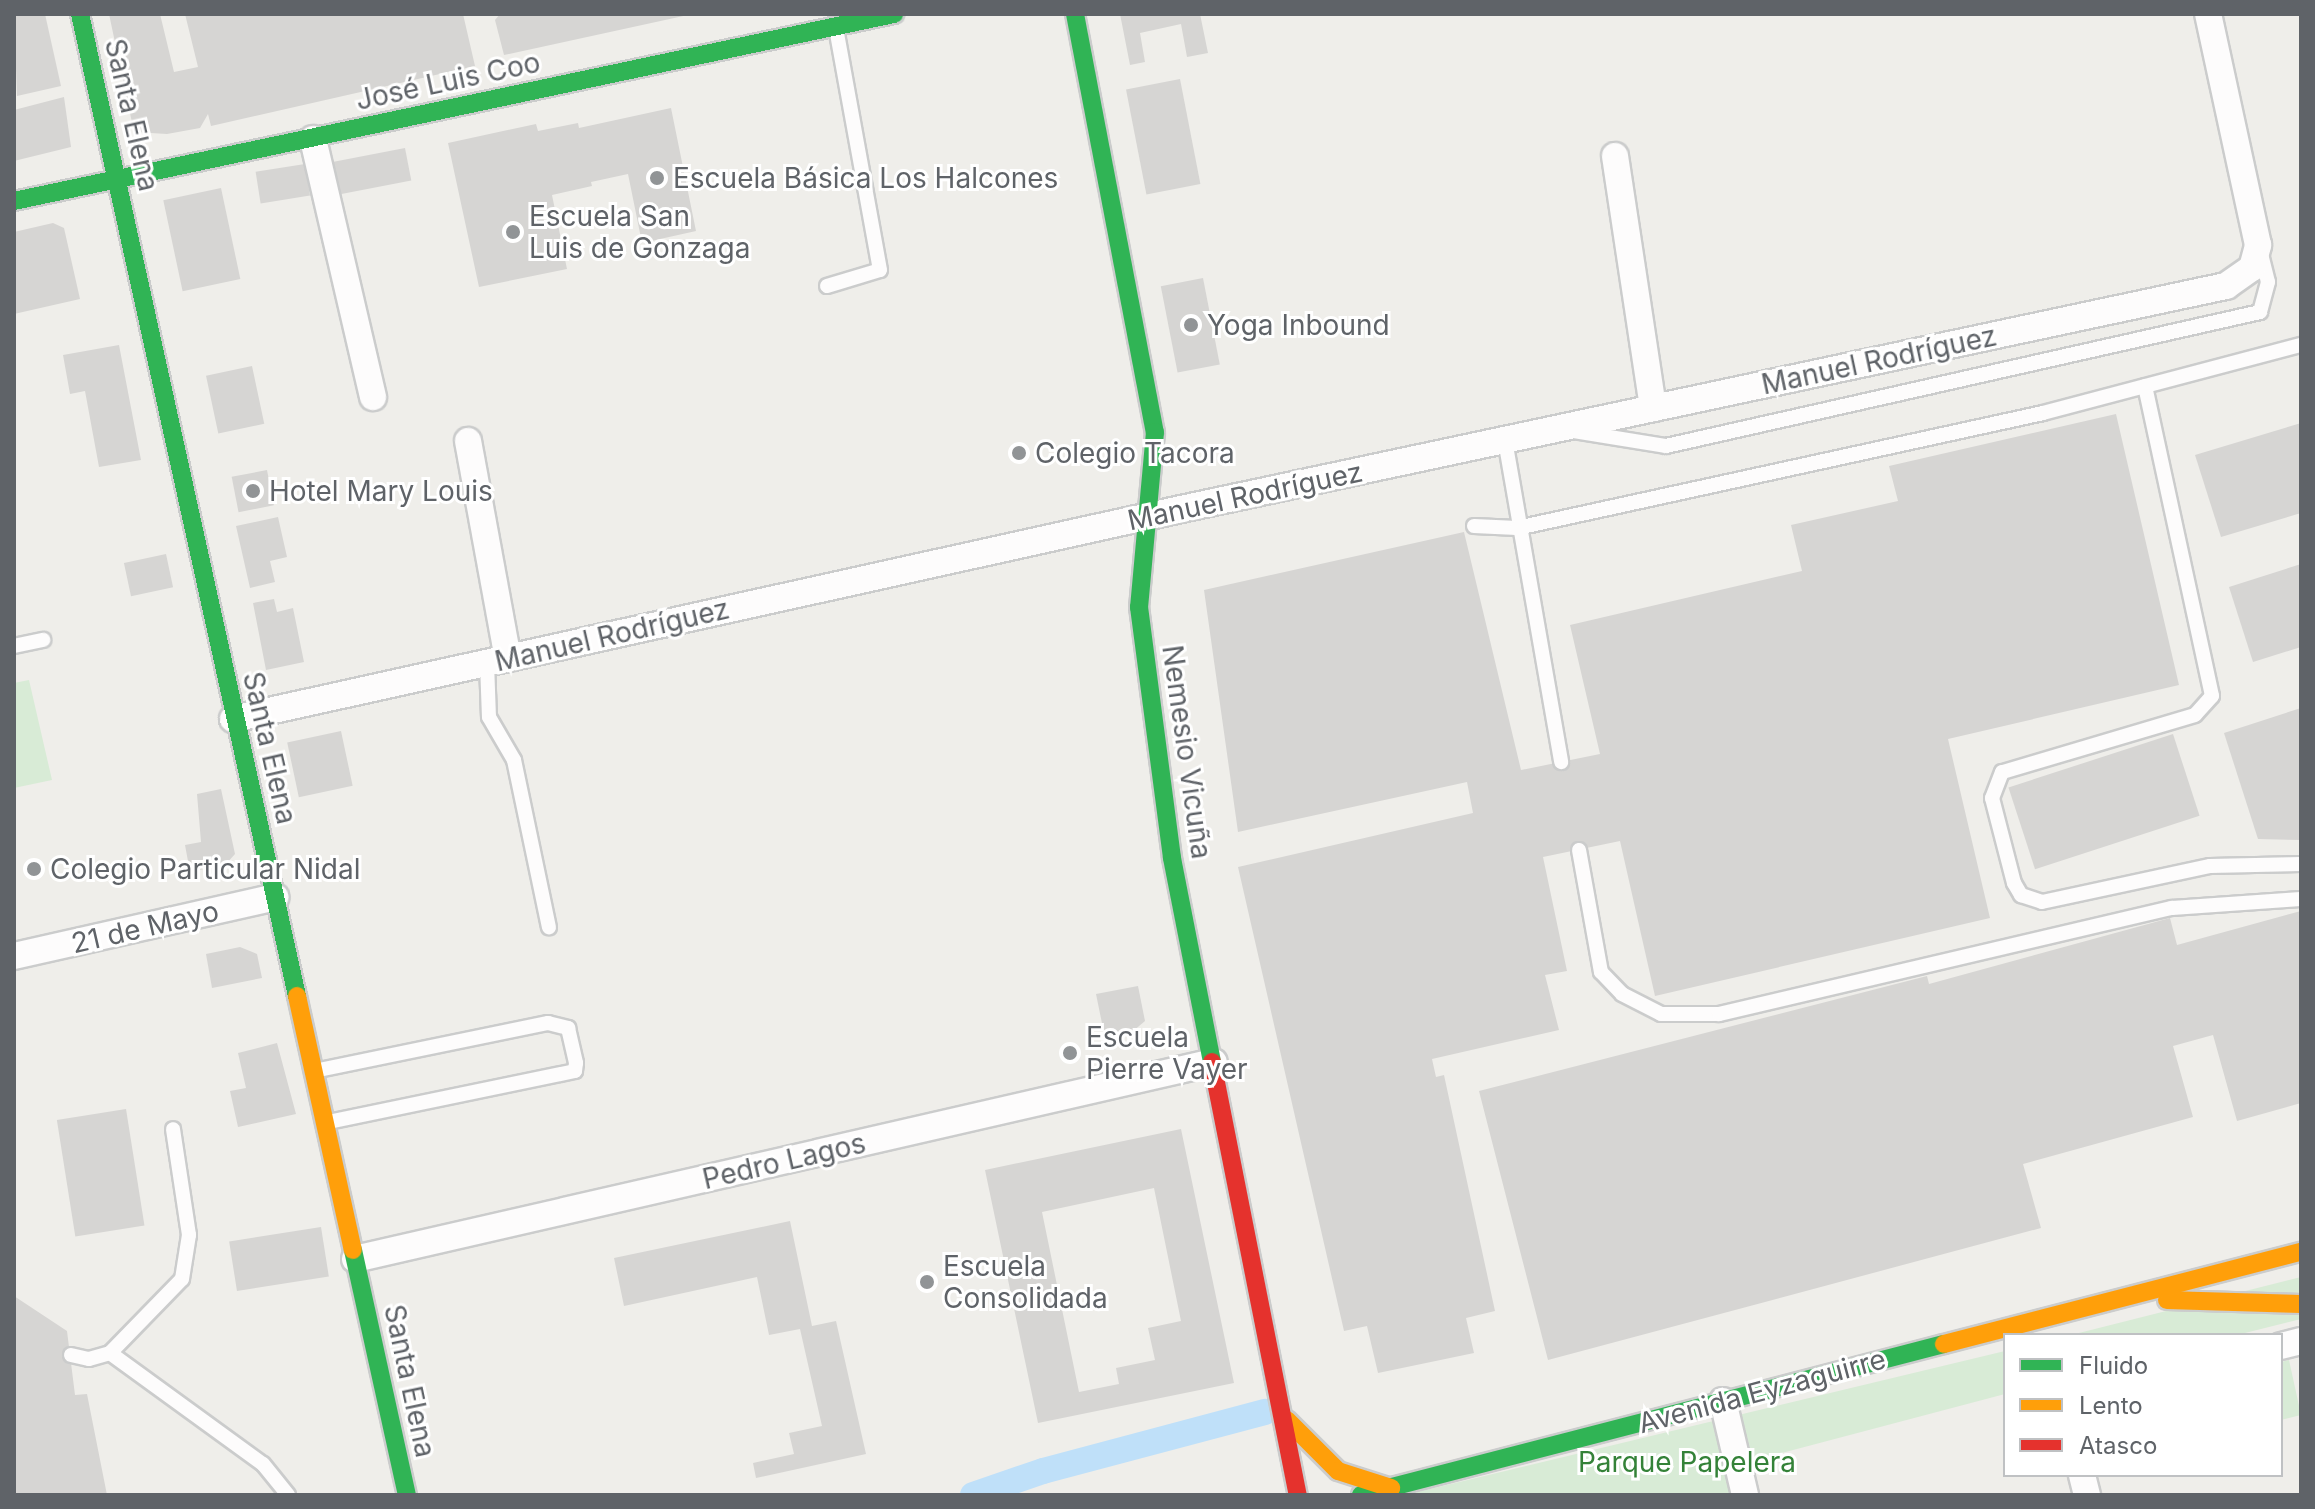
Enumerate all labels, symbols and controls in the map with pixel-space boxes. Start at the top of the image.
street label: Santa Elena [98,36,166,194]
street label: José Luis Coo [353,45,543,117]
place label: Escuela Básica Los Halcones [673,161,1058,195]
marker: Escuela Básica Los Halcones [648,169,666,187]
place label: Escuela San Luis de Gonzaga [529,199,750,265]
marker: Escuela San Luis de Gonzaga [504,223,522,241]
place label: Yoga Inbound [1207,308,1390,342]
marker: Yoga Inbound [1182,316,1200,334]
street label: Manuel Rodríguez [1758,319,2000,401]
place label: Colegio Tacora [1035,436,1235,470]
marker: Colegio Tacora [1010,444,1028,462]
street label: Manuel Rodríguez [1124,455,1366,537]
place label: Hotel Mary Louis [269,474,493,508]
marker: Hotel Mary Louis [244,482,262,500]
street label: Manuel Rodríguez [492,592,732,678]
street label: Nemesio Vicuña [1155,643,1219,861]
street label: Santa Elena [236,669,304,827]
place label: Colegio Particular Nidal [50,852,360,886]
marker: Colegio Particular Nidal [25,860,43,878]
street label: 21 de Mayo [68,894,222,960]
place label: Escuela Pierre Vayer [1086,1020,1248,1086]
marker: Escuela Pierre Vayer [1061,1044,1079,1062]
street label: Pedro Lagos [699,1126,869,1196]
place label: Escuela Consolidada [943,1249,1108,1315]
marker: Escuela Consolidada [918,1273,936,1291]
street label: Santa Elena [377,1302,443,1460]
legend [2003,1333,2283,1477]
street label: Avenida Eyzaguirre [1635,1342,1889,1440]
text: Fluido [2079,1351,2148,1380]
text: Lento [2079,1391,2143,1420]
text: Atasco [2079,1431,2157,1460]
park label: Parque Papelera [1578,1445,1796,1479]

